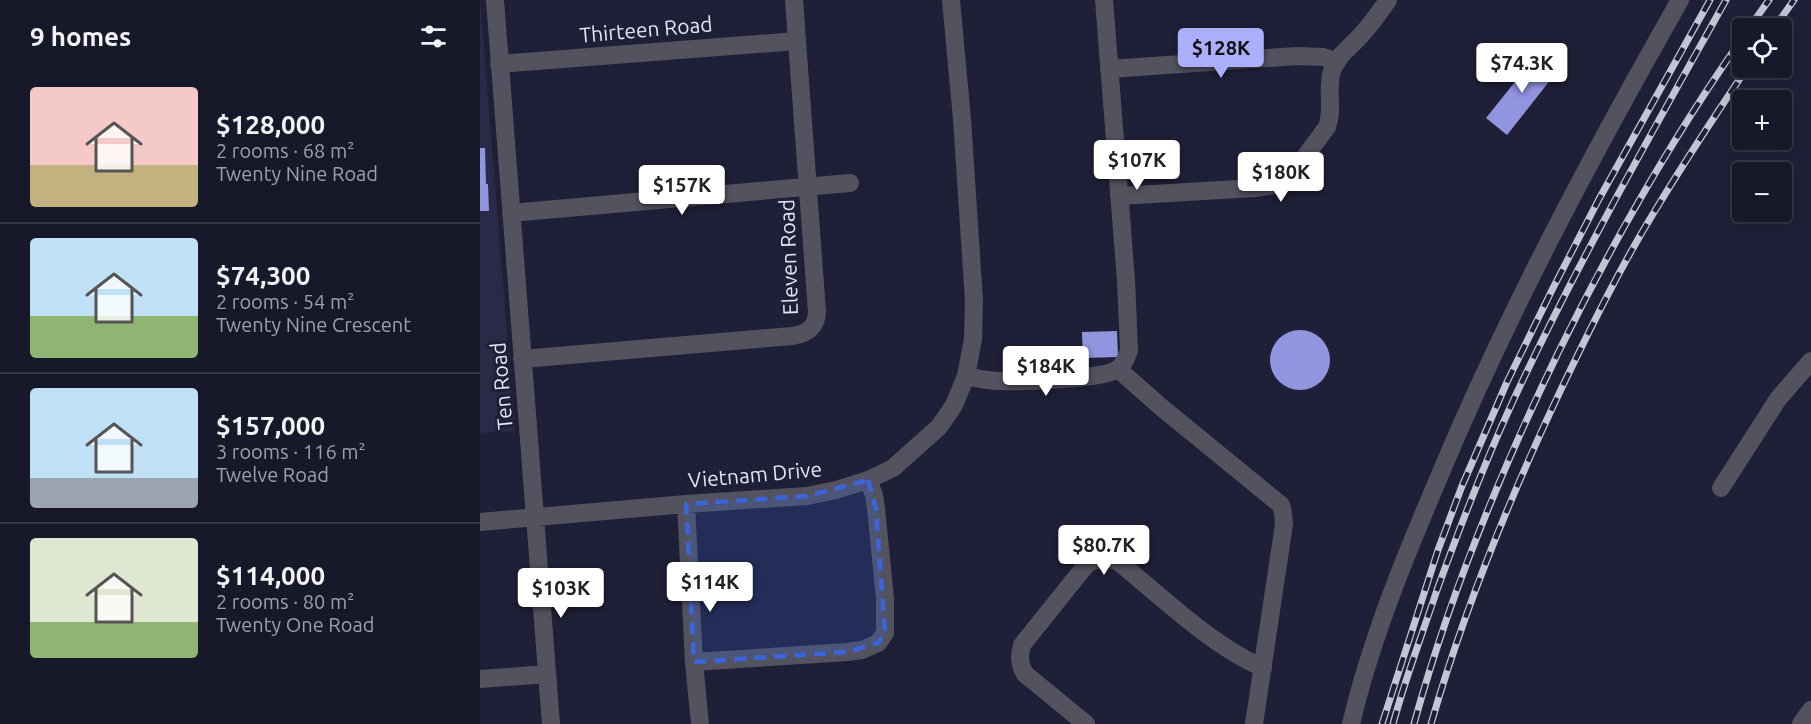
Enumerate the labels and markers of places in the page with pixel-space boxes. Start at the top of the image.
pin: $128K [1179,28,1263,79]
pin: $74.3K [1473,43,1571,94]
pin: $107K [1095,140,1179,191]
pin: $180K [1239,152,1323,203]
pin: $157K [640,165,724,216]
pin: $184K [1004,346,1088,397]
pin: $80.7K [1055,525,1153,576]
pin: $114K [668,562,752,613]
pin: $103K [519,568,603,619]

